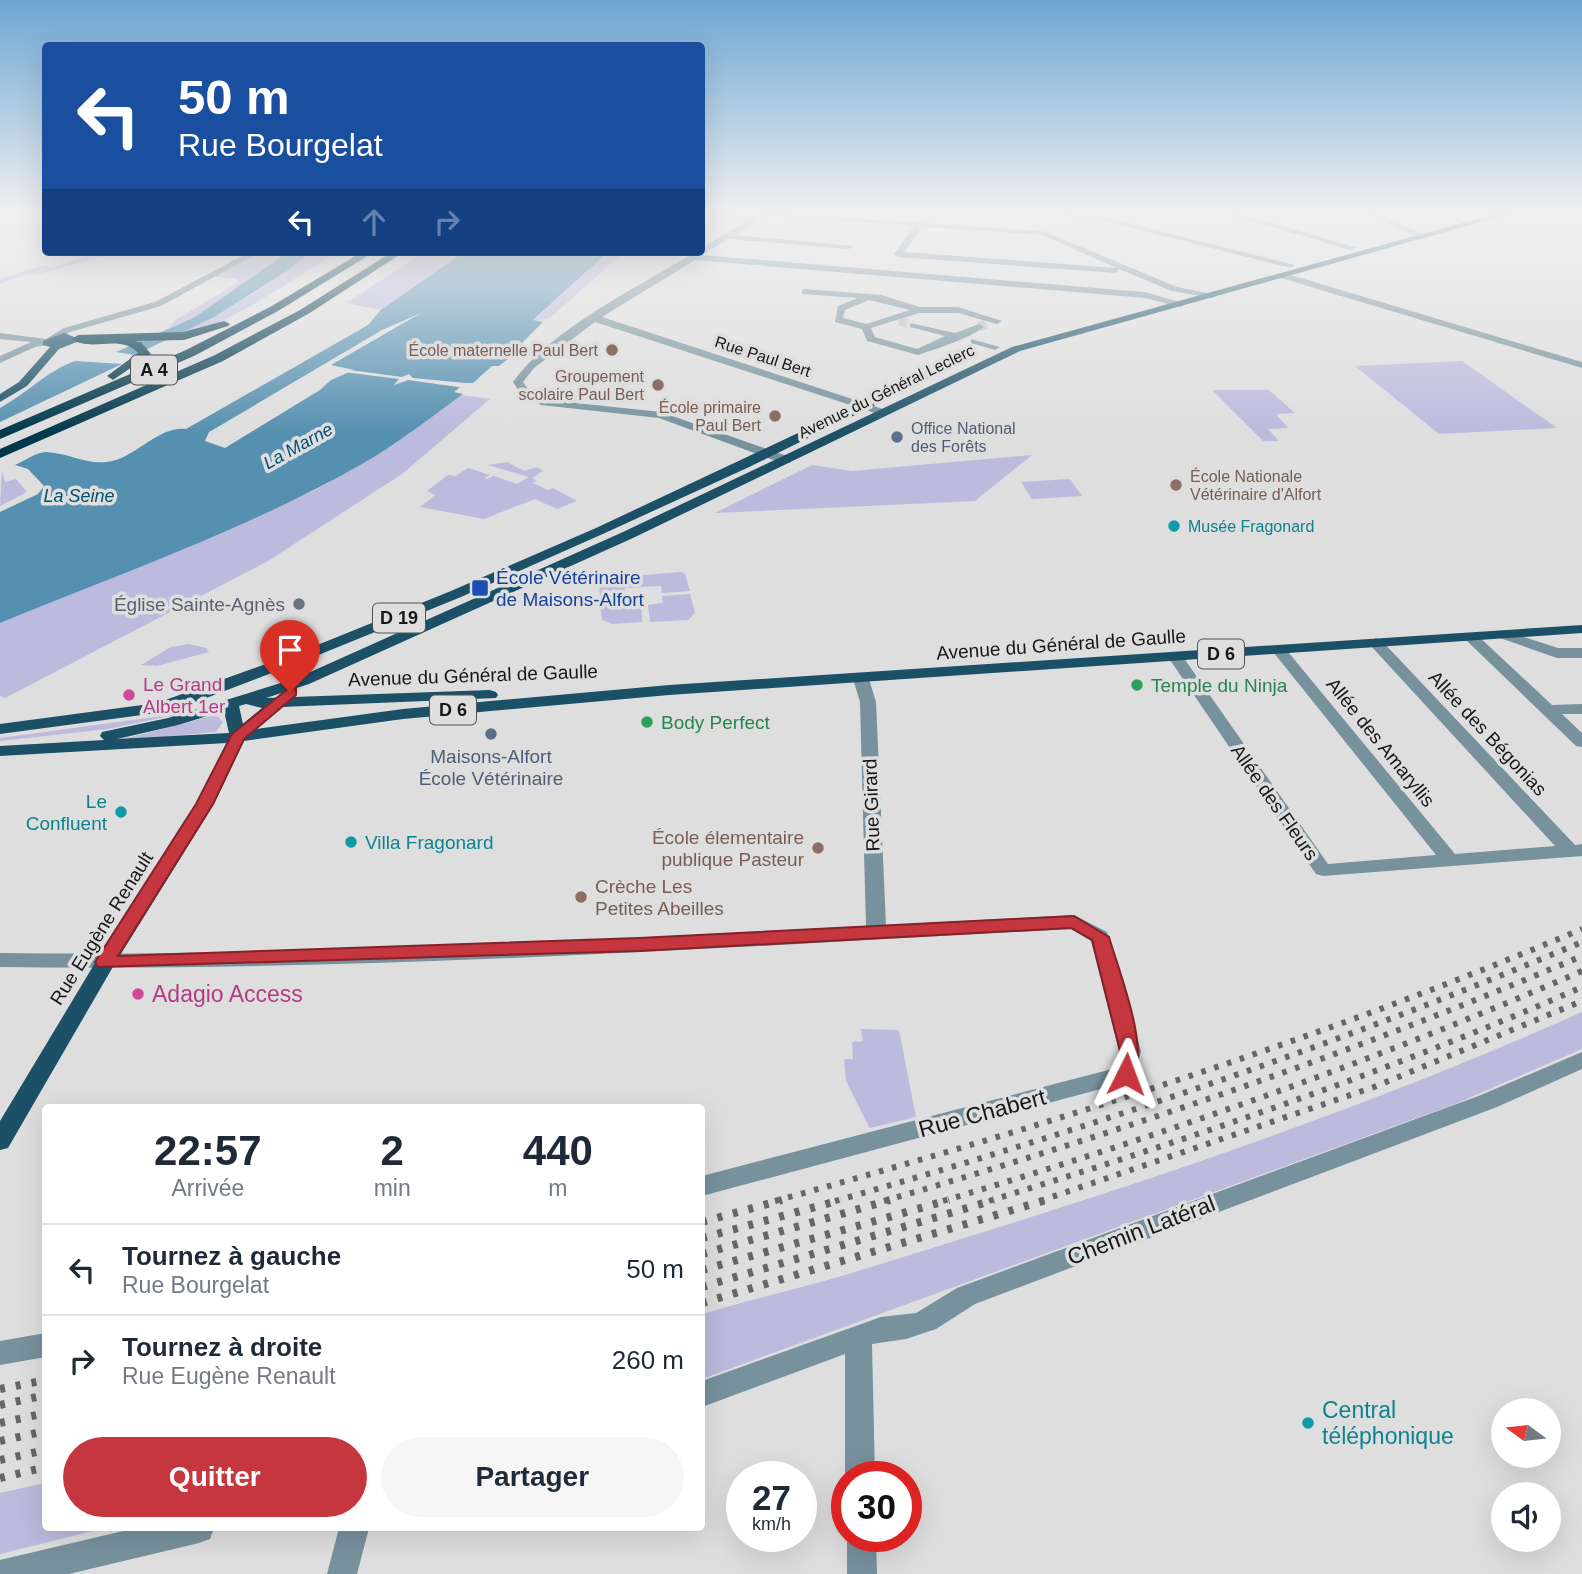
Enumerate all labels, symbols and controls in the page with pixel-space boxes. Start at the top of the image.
icon: left [63,70,154,161]
text: 50 m [178,70,290,124]
text: Rue Bourgelat [178,127,383,163]
icon: left [282,203,320,241]
icon: ahead [355,203,393,241]
icon: right [428,203,466,241]
street label: Rue Paul Bert [713,333,813,380]
place label: École maternelle Paul Bert [409,341,599,359]
street label: Avenue du Général Leclerc [795,341,977,442]
marker: École maternelle Paul Bert [604,342,620,358]
road number: A 4 [131,356,177,384]
place label: Groupement scolaire Paul Bert [519,368,645,403]
marker: Groupement scolaire Paul Bert [650,377,666,393]
place label: École primaire Paul Bert [659,398,762,434]
marker: École primaire Paul Bert [767,408,783,424]
water label: La Marne [260,419,336,473]
place label: Office National des Forêts [911,420,1016,455]
marker: Office National des Forêts [889,429,905,445]
place label: École Nationale Vétérinaire d'Alfort [1190,467,1322,503]
marker: École Nationale Vétérinaire d'Alfort [1168,477,1184,493]
water label: La Seine [43,486,115,506]
marker: Musée Fragonard [1166,518,1182,534]
place label: Musée Fragonard [1188,518,1314,535]
place label: École Vétérinaire de Maisons-Alfort [496,567,645,610]
marker: École Vétérinaire de Maisons-Alfort [470,578,490,598]
place label: Église Sainte-Agnès [114,594,285,615]
marker: Église Sainte-Agnès [291,596,307,612]
road number: D 19 [373,604,425,632]
pin [260,620,320,692]
street label: Avenue du Général de Gaulle [936,625,1186,664]
icon: arrive [271,631,309,669]
road number: D 6 [1198,640,1244,668]
street label: Avenue du Général de Gaulle [348,661,598,690]
street label: Allée des Bégonias [1424,667,1551,800]
place label: Le Grand Albert 1er [143,674,226,717]
street label: Allée des Amaryllis [1322,674,1439,811]
place label: Temple du Ninja [1151,675,1288,696]
marker: Temple du Ninja [1129,677,1145,693]
marker: Le Grand Albert 1er [121,687,137,703]
road number: D 6 [430,696,476,724]
place label: Body Perfect [661,712,770,733]
marker: Body Perfect [639,714,655,730]
marker: Maisons-Alfort École Vétérinaire [483,726,499,742]
street label: Allée des Fleurs [1227,740,1322,864]
place label: Maisons-Alfort École Vétérinaire [419,746,563,789]
street label: Rue Girard [859,758,884,852]
place label: Le Confluent [26,791,108,834]
marker: Le Confluent [113,804,129,820]
place label: École élementaire publique Pasteur [652,827,805,870]
place label: Villa Fragonard [365,832,494,853]
marker: Villa Fragonard [343,834,359,850]
marker: École élementaire publique Pasteur [810,840,826,856]
street label: Rue Eugène Renault [46,847,157,1009]
place label: Crèche Les Petites Abeilles [595,876,724,919]
marker: Crèche Les Petites Abeilles [573,889,589,905]
place label: Adagio Access [152,981,303,1007]
marker: Adagio Access [130,986,146,1002]
position arrow [1089,1037,1163,1111]
street label: Rue Chabert [916,1083,1049,1142]
text: 22:57 [154,1127,262,1174]
text: 2 [380,1127,404,1174]
text: 440 [523,1127,593,1174]
text: Arrivée [171,1175,244,1201]
text: min [374,1175,411,1201]
text: m [548,1175,567,1201]
street label: Chemin Latéral [1064,1190,1218,1270]
text: Tournez à gauche [122,1241,341,1271]
icon: left [63,1251,101,1289]
text: 50 m [626,1254,684,1284]
text: Rue Bourgelat [122,1272,269,1298]
text: Tournez à droite [122,1332,322,1362]
icon: right [63,1342,101,1380]
text: 260 m [612,1345,684,1375]
text: Rue Eugène Renault [122,1363,336,1389]
place label: Central téléphonique [1322,1397,1454,1449]
north arrow [1491,1398,1561,1468]
map controls [1491,1398,1561,1552]
marker: Central téléphonique [1300,1415,1316,1431]
button: Quitter [63,1437,367,1517]
button: Partager [381,1437,684,1517]
speed limit sign: 30 [831,1461,922,1552]
text: 27 [752,1478,791,1517]
button: sound [1491,1482,1561,1552]
text: km/h [752,1514,791,1534]

